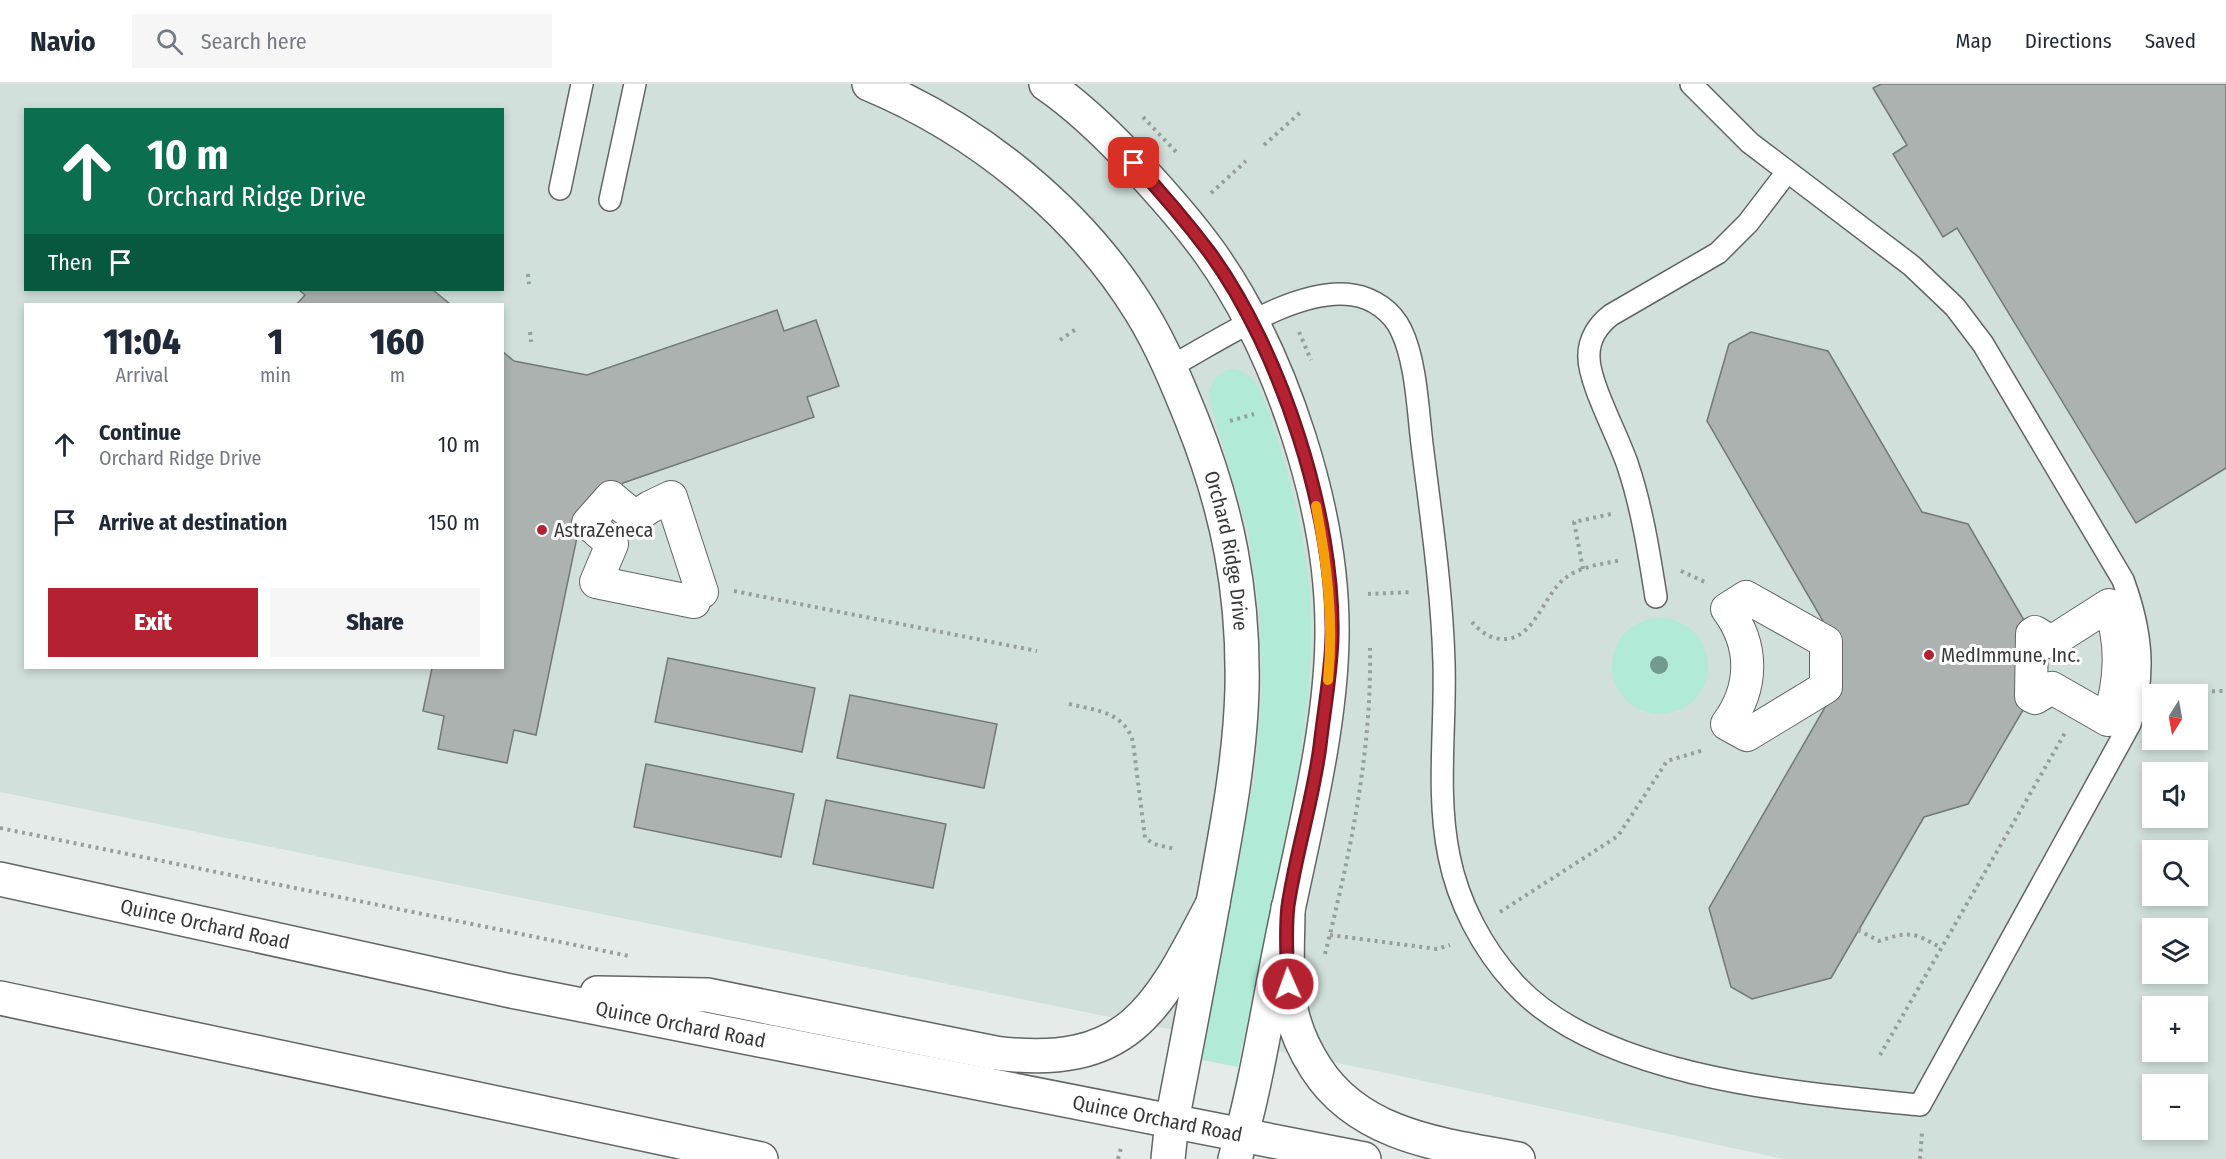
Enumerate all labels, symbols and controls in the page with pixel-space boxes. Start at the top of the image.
search box [132,14,552,68]
text: Navio [30,25,96,58]
icon: search [153,25,186,58]
text: Search here [201,28,307,55]
text: Map [1955,28,1992,54]
text: Directions [2025,28,2112,54]
text: Saved [2145,28,2196,54]
text: 10 m [147,130,228,180]
icon: ahead [48,132,126,210]
pin [1108,137,1159,188]
icon: arrive [1117,146,1150,179]
text: Orchard Ridge Drive [147,181,366,213]
icon: arrive [104,246,137,279]
text: Then [48,249,92,276]
text: 11:04 [103,320,181,364]
text: 1 [268,320,283,364]
text: 160 [370,320,425,364]
text: Arrival [115,363,169,387]
text: min [260,363,291,387]
text: m [390,363,405,387]
text: Continue [99,419,181,446]
icon: ahead [48,428,81,461]
text: 10 m [438,431,480,458]
text: Orchard Ridge Drive [99,446,261,470]
street label: Orchard Ridge Drive [1199,468,1253,631]
icon: arrive [48,506,81,539]
text: Arrive at destination [99,509,287,536]
text: 150 m [428,509,480,536]
place label: AstraZeneca [554,518,653,542]
marker: AstraZeneca [535,523,549,537]
button: Exit [48,588,258,657]
button: Share [270,588,480,657]
place label: MedImmune, Inc. [1941,643,2080,667]
marker: MedImmune, Inc. [1922,648,1936,662]
north arrow [2142,684,2208,750]
map controls [2142,684,2208,1140]
button: sound [2142,762,2208,828]
button: search [2142,840,2208,906]
street label: Quince Orchard Road [118,894,292,954]
button: layers [2142,918,2208,984]
position arrow [1256,952,1320,1016]
street label: Quince Orchard Road [594,996,768,1053]
button: + [2142,996,2208,1062]
button: − [2142,1074,2208,1140]
street label: Quince Orchard Road [1070,1090,1244,1147]

